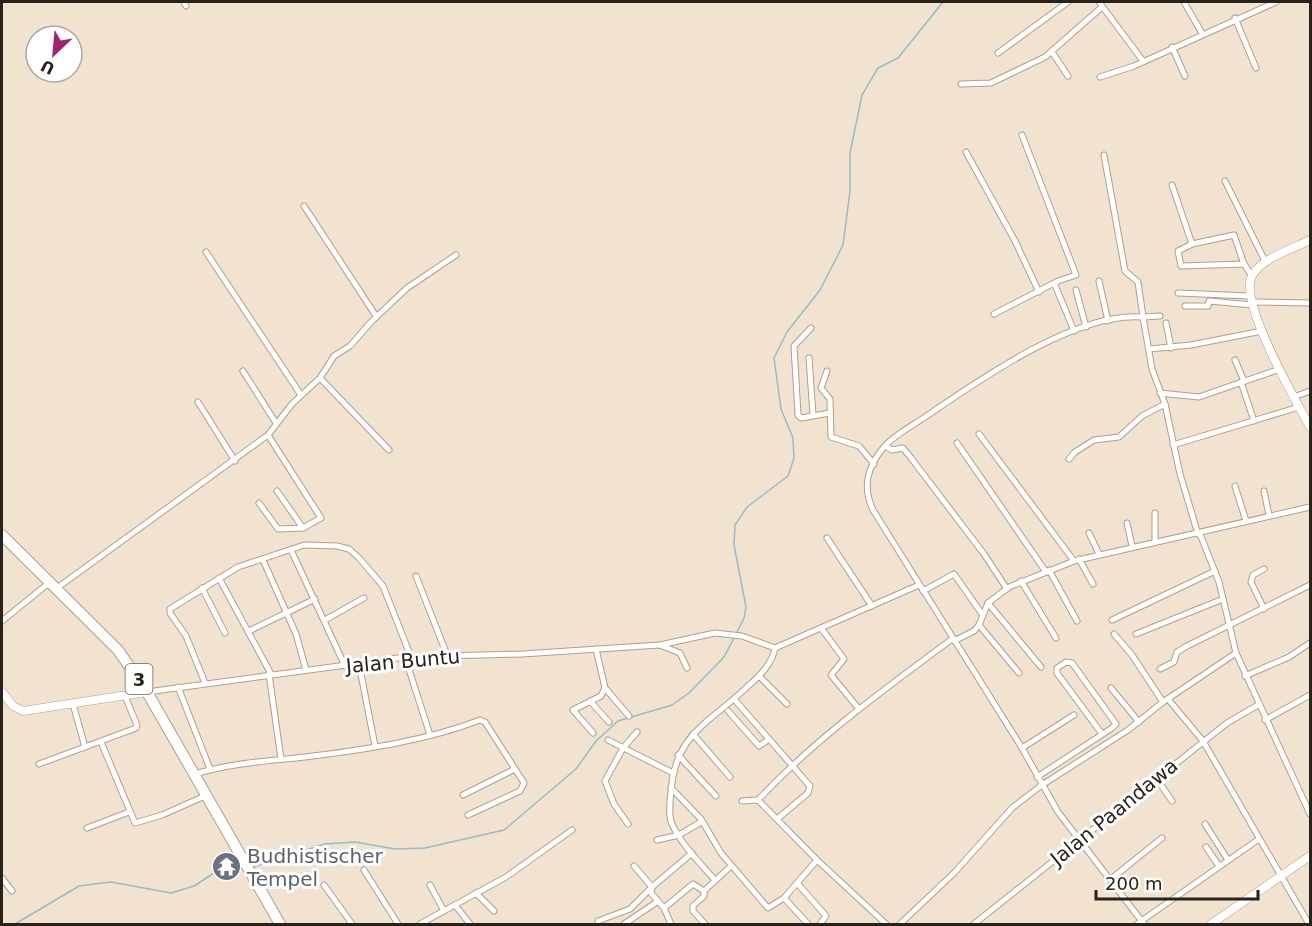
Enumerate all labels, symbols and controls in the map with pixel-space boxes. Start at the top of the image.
north arrow [24,24,84,84]
text: U [38,56,58,78]
street label: Jalan Buntu [343,644,461,678]
road number: 3 [126,664,152,694]
street label: Jalan Paandawa [1044,753,1183,872]
place label: Budhistischer Tempel [246,844,384,891]
temple icon: Budhistischer Tempel [210,851,242,883]
scale bar [1096,863,1258,901]
text: 200 m [1105,873,1163,894]

